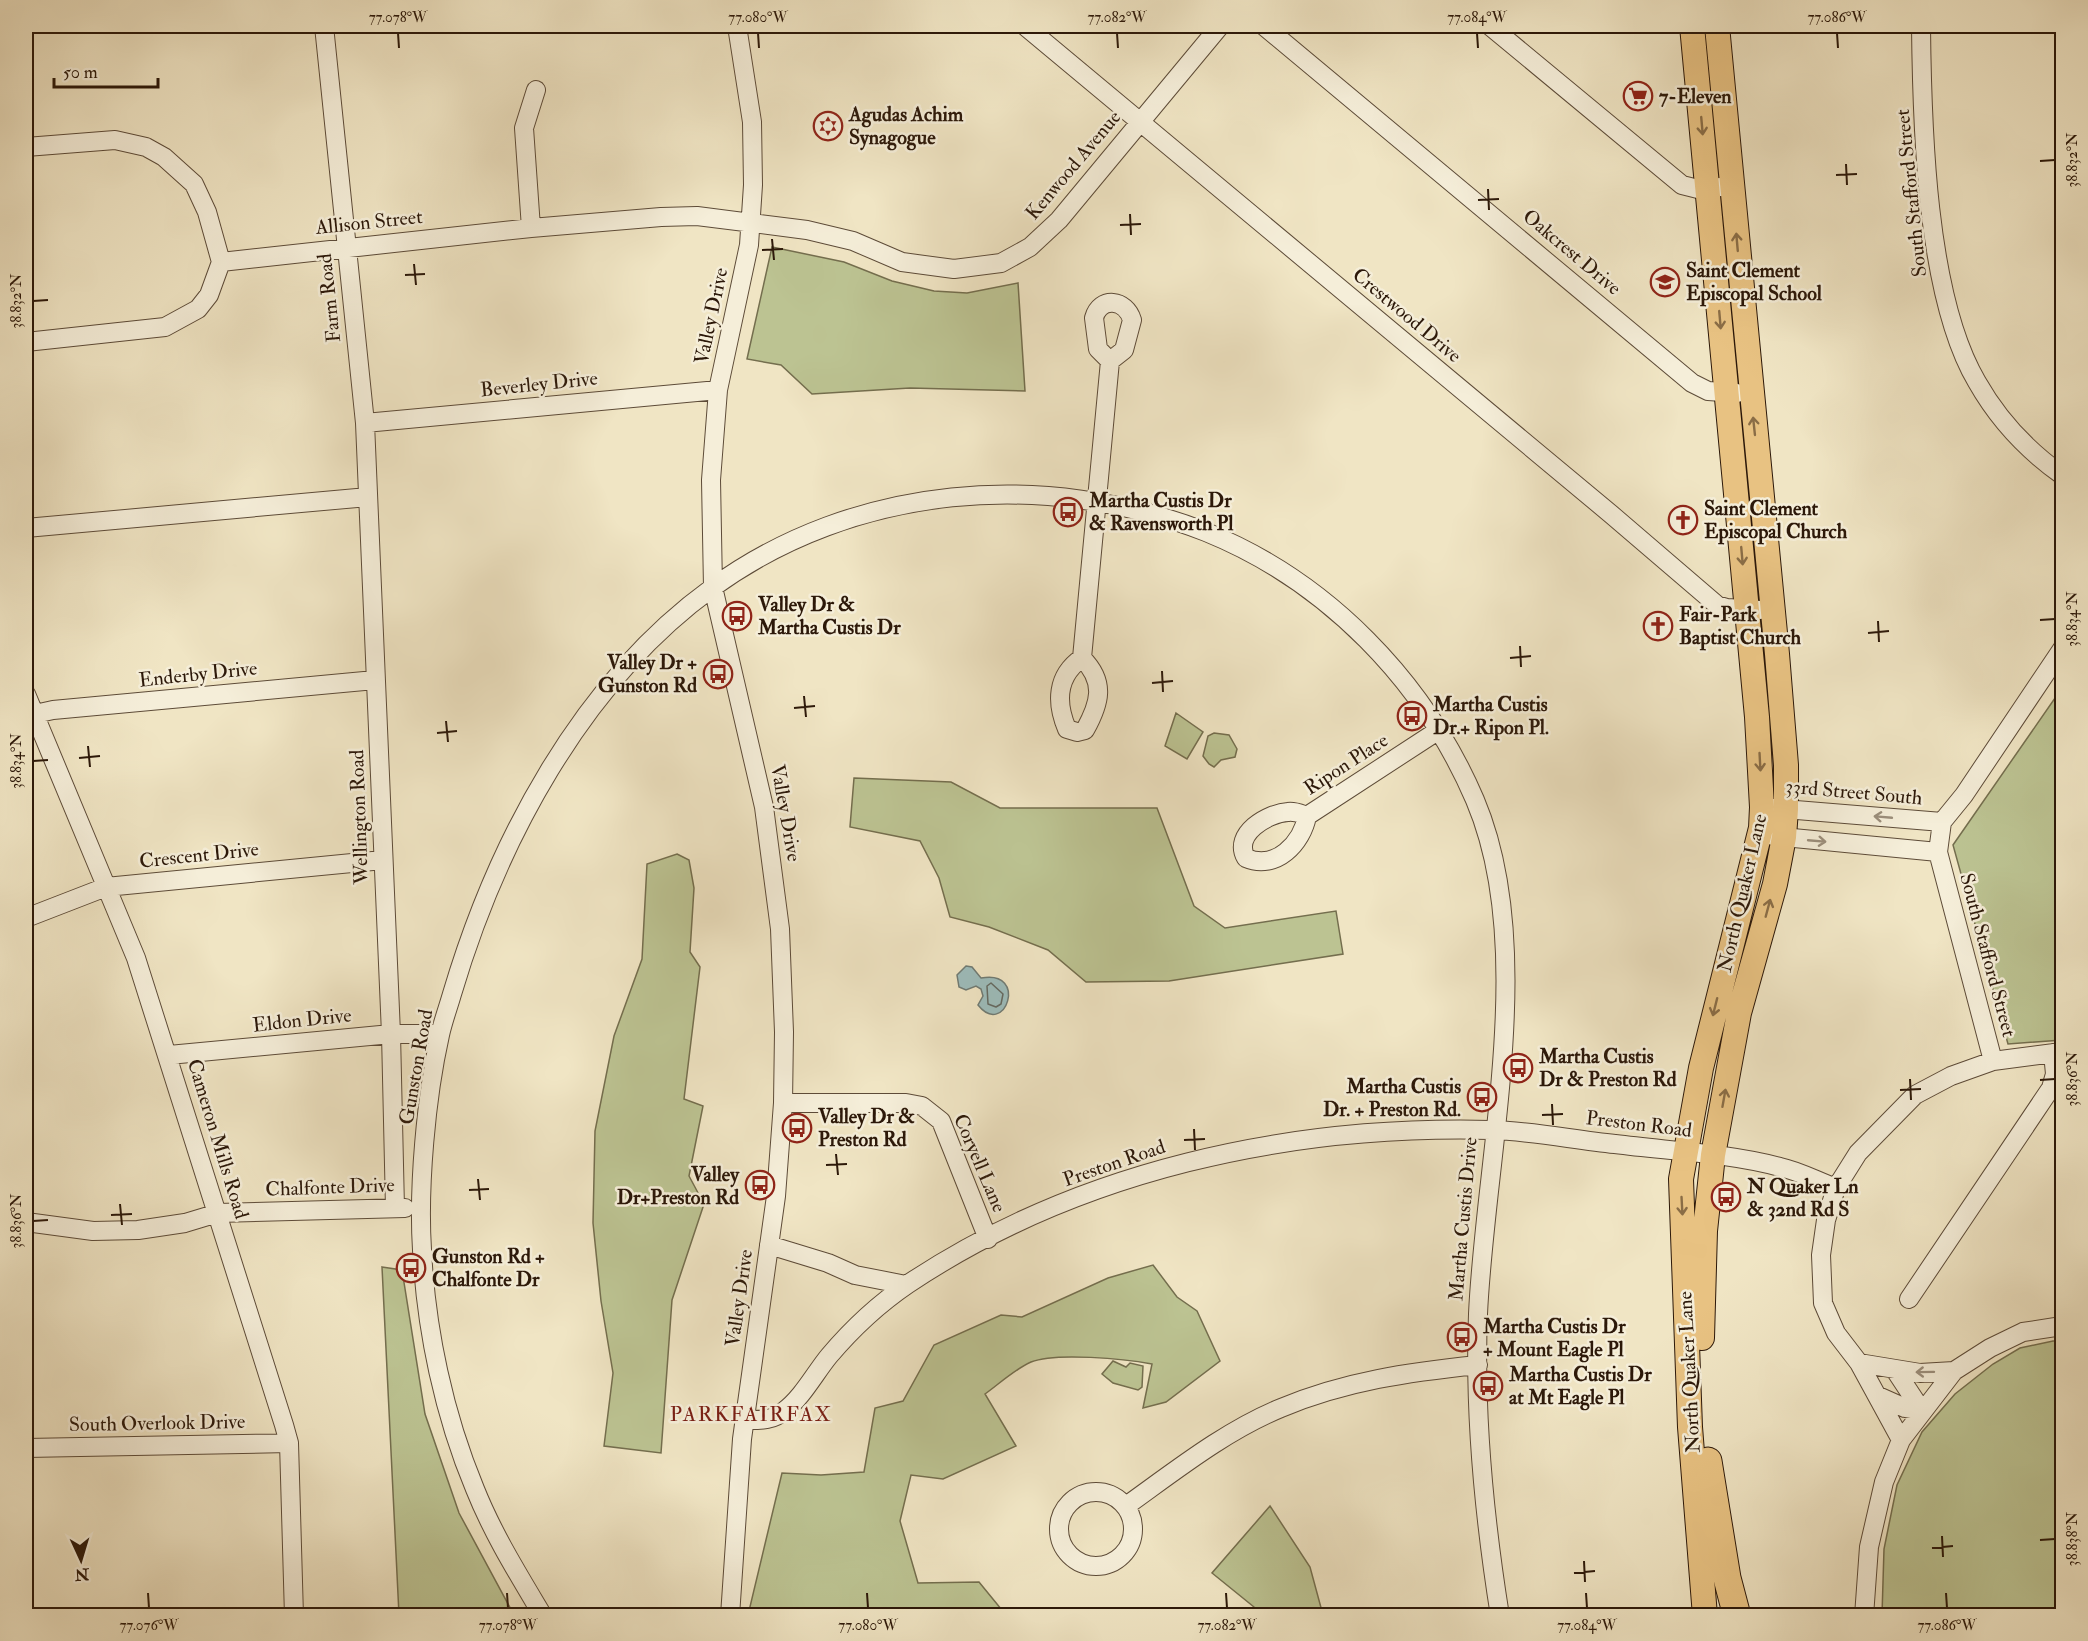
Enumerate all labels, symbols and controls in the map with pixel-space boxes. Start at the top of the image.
text: 77.078°W [369,8,428,27]
text: 77.080°W [728,8,788,27]
text: 77.082°W [1087,8,1147,27]
text: 77.084°W [1447,8,1508,27]
text: 77.086°W [1807,8,1867,27]
scale bar [54,51,158,89]
text: 50 m [63,61,98,84]
supermarket icon: 7-Eleven [1622,80,1654,112]
place label: 7-Eleven [1659,84,1732,109]
place label: Agudas Achim Synagogue [848,102,964,151]
street label: Kenwood Avenue [1020,105,1126,225]
street label: South Stafford Street [1890,107,1932,278]
synagogue icon: Agudas Achim Synagogue [812,110,844,142]
one-way arrow [1697,115,1708,135]
text: 38.832°N [2063,132,2082,187]
street label: Allison Street [313,204,424,240]
street label: Oakcrest Drive [1518,204,1626,300]
one-way arrow [1731,233,1742,253]
street label: Farm Road [312,252,346,344]
place label: Saint Clement Episcopal School [1686,258,1823,307]
street label: Crestwood Drive [1347,262,1467,368]
street label: Valley Drive [689,265,733,367]
school or university icon: Saint Clement Episcopal School [1649,266,1681,298]
text: 38.832°N [7,273,26,328]
one-way arrow [1715,309,1726,329]
street label: Beverley Drive [479,365,599,403]
one-way arrow [1748,416,1759,436]
place label: Martha Custis Dr & Ravensworth Pl [1088,488,1234,536]
bus stop icon: Martha Custis Dr & Ravensworth Pl [1052,496,1084,528]
place label: Saint Clement Episcopal Church [1704,496,1848,545]
church icon: Saint Clement Episcopal Church [1667,504,1699,536]
one-way arrow [1737,545,1748,565]
text: 38.834°N [2063,591,2082,647]
place label: Valley Dr & Martha Custis Dr [757,592,901,640]
bus stop icon: Valley Dr & Martha Custis Dr [721,600,753,632]
place label: Fair-Park Baptist Church [1679,602,1802,651]
church icon: Fair-Park Baptist Church [1642,610,1674,642]
place label: Valley Dr + Gunston Rd [598,650,697,698]
street label: Enderby Drive [138,655,258,693]
bus stop icon: Valley Dr + Gunston Rd [702,658,734,690]
place label: Martha Custis Dr.+ Ripon Pl. [1432,692,1549,741]
bus stop icon: Martha Custis Dr.+ Ripon Pl. [1396,700,1428,732]
street label: Ripon Place [1299,728,1393,801]
text: 38.834°N [7,733,26,789]
street label: Wellington Road [344,749,374,886]
one-way arrow [1755,752,1766,772]
street label: Valley Drive [765,763,807,863]
street label: 33rd Street South [1785,774,1924,810]
street label: North Quaker Lane [1712,811,1772,975]
one-way arrow [1874,811,1894,822]
street label: Crescent Drive [138,836,260,874]
one-way arrow [1807,836,1827,847]
street label: South Stafford Street [1954,870,2022,1040]
one-way arrow [1763,899,1775,918]
one-way arrow [1709,997,1721,1016]
street label: Eldon Drive [251,1002,353,1038]
street label: Gunston Road [394,1007,438,1127]
place label: Martha Custis Dr & Preston Rd [1538,1044,1677,1092]
text: 38.836°N [2063,1051,2082,1106]
bus stop icon: Martha Custis Dr & Preston Rd [1502,1052,1534,1084]
street label: Cameron Mills Road [182,1056,254,1222]
place label: Martha Custis Dr. + Preston Rd. [1323,1074,1461,1122]
bus stop icon: Martha Custis Dr. + Preston Rd. [1466,1081,1498,1113]
one-way arrow [1719,1088,1730,1108]
place label: Valley Dr & Preston Rd [817,1104,915,1152]
street label: Preston Road [1585,1105,1694,1143]
street label: Coryell Lane [948,1110,1012,1216]
bus stop icon: Valley Dr & Preston Rd [781,1112,813,1144]
street label: Preston Road [1060,1134,1169,1192]
street label: Martha Custis Drive [1443,1136,1483,1302]
place label: Valley Dr+Preston Rd [617,1162,740,1210]
bus stop icon: Valley Dr+Preston Rd [744,1169,776,1201]
street label: Chalfonte Drive [265,1172,395,1202]
place label: N Quaker Ln & 32nd Rd S [1746,1174,1859,1222]
bus stop icon: N Quaker Ln & 32nd Rd S [1710,1181,1742,1213]
text: 38.836°N [7,1193,26,1248]
one-way arrow [1677,1195,1688,1215]
place label: Gunston Rd + Chalfonte Dr [432,1244,545,1292]
street label: Valley Drive [720,1248,758,1348]
bus stop icon: Gunston Rd + Chalfonte Dr [395,1252,427,1284]
street label: North Quaker Lane [1672,1291,1706,1453]
place label: Martha Custis Dr + Mount Eagle Pl [1482,1314,1626,1363]
bus stop icon: Martha Custis Dr + Mount Eagle Pl [1446,1321,1478,1353]
place label: Martha Custis Dr at Mt Eagle Pl [1508,1362,1652,1411]
one-way arrow [1915,1367,1935,1378]
bus stop icon: Martha Custis Dr at Mt Eagle Pl [1472,1370,1504,1402]
district label: PARKFAIRFAX [670,1401,832,1428]
street label: South Overlook Drive [69,1409,245,1437]
text: 38.838°N [2063,1511,2082,1566]
north arrow [51,1530,111,1590]
text: N [73,1563,91,1584]
text: 77.076°W [119,1616,179,1635]
text: 77.078°W [479,1616,538,1635]
text: 77.080°W [838,1616,898,1635]
text: 77.082°W [1197,1616,1257,1635]
text: 77.084°W [1557,1616,1618,1635]
text: 77.086°W [1917,1616,1977,1635]

